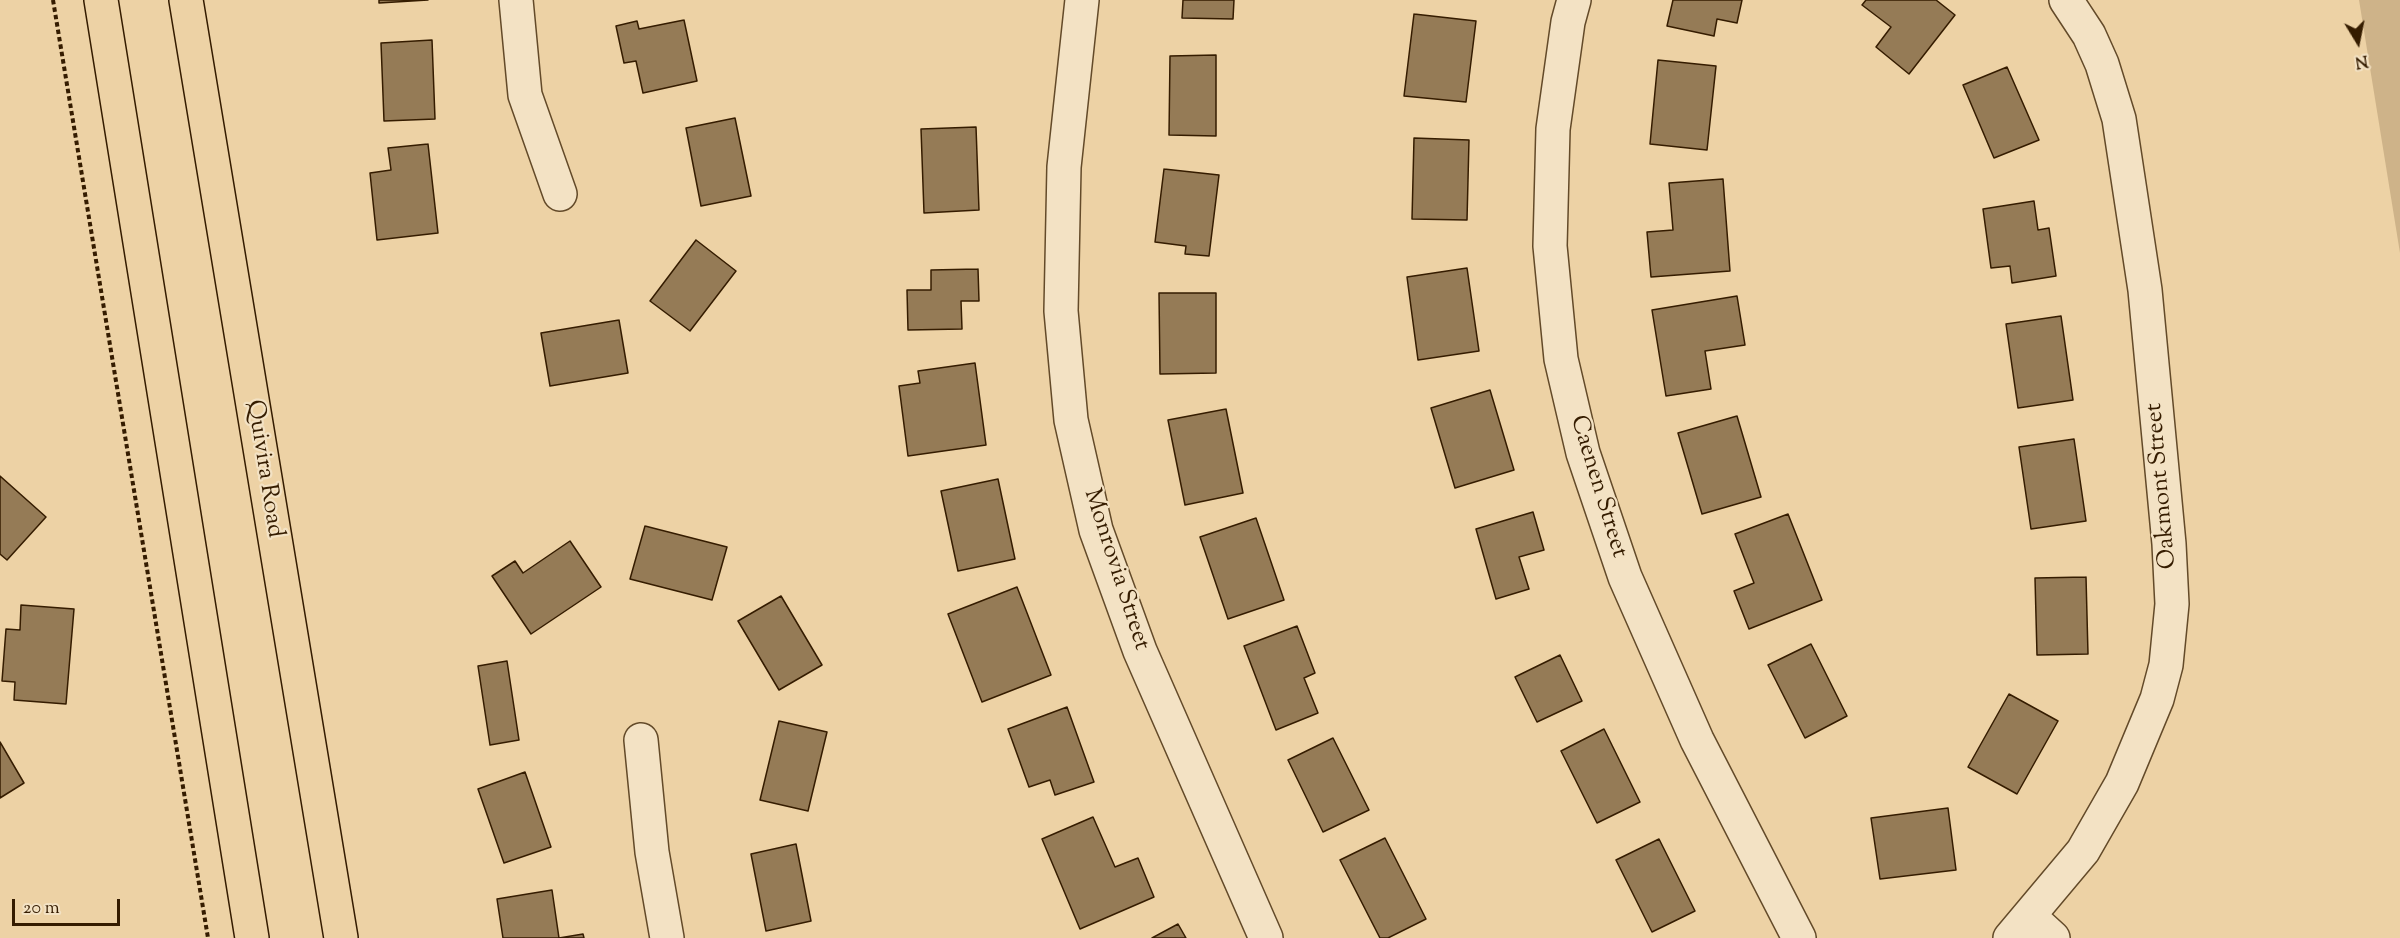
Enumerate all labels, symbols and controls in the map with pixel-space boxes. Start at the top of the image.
north arrow [2328,12,2388,72]
text: N [2353,48,2370,73]
street label: Quivira Road [238,398,288,540]
street label: Oakmont Street [2141,402,2185,570]
street label: Caenen Street [1562,412,1632,562]
street label: Monrovia Street [1075,486,1155,654]
scale bar [15,887,123,925]
text: 20 m [23,896,60,922]

